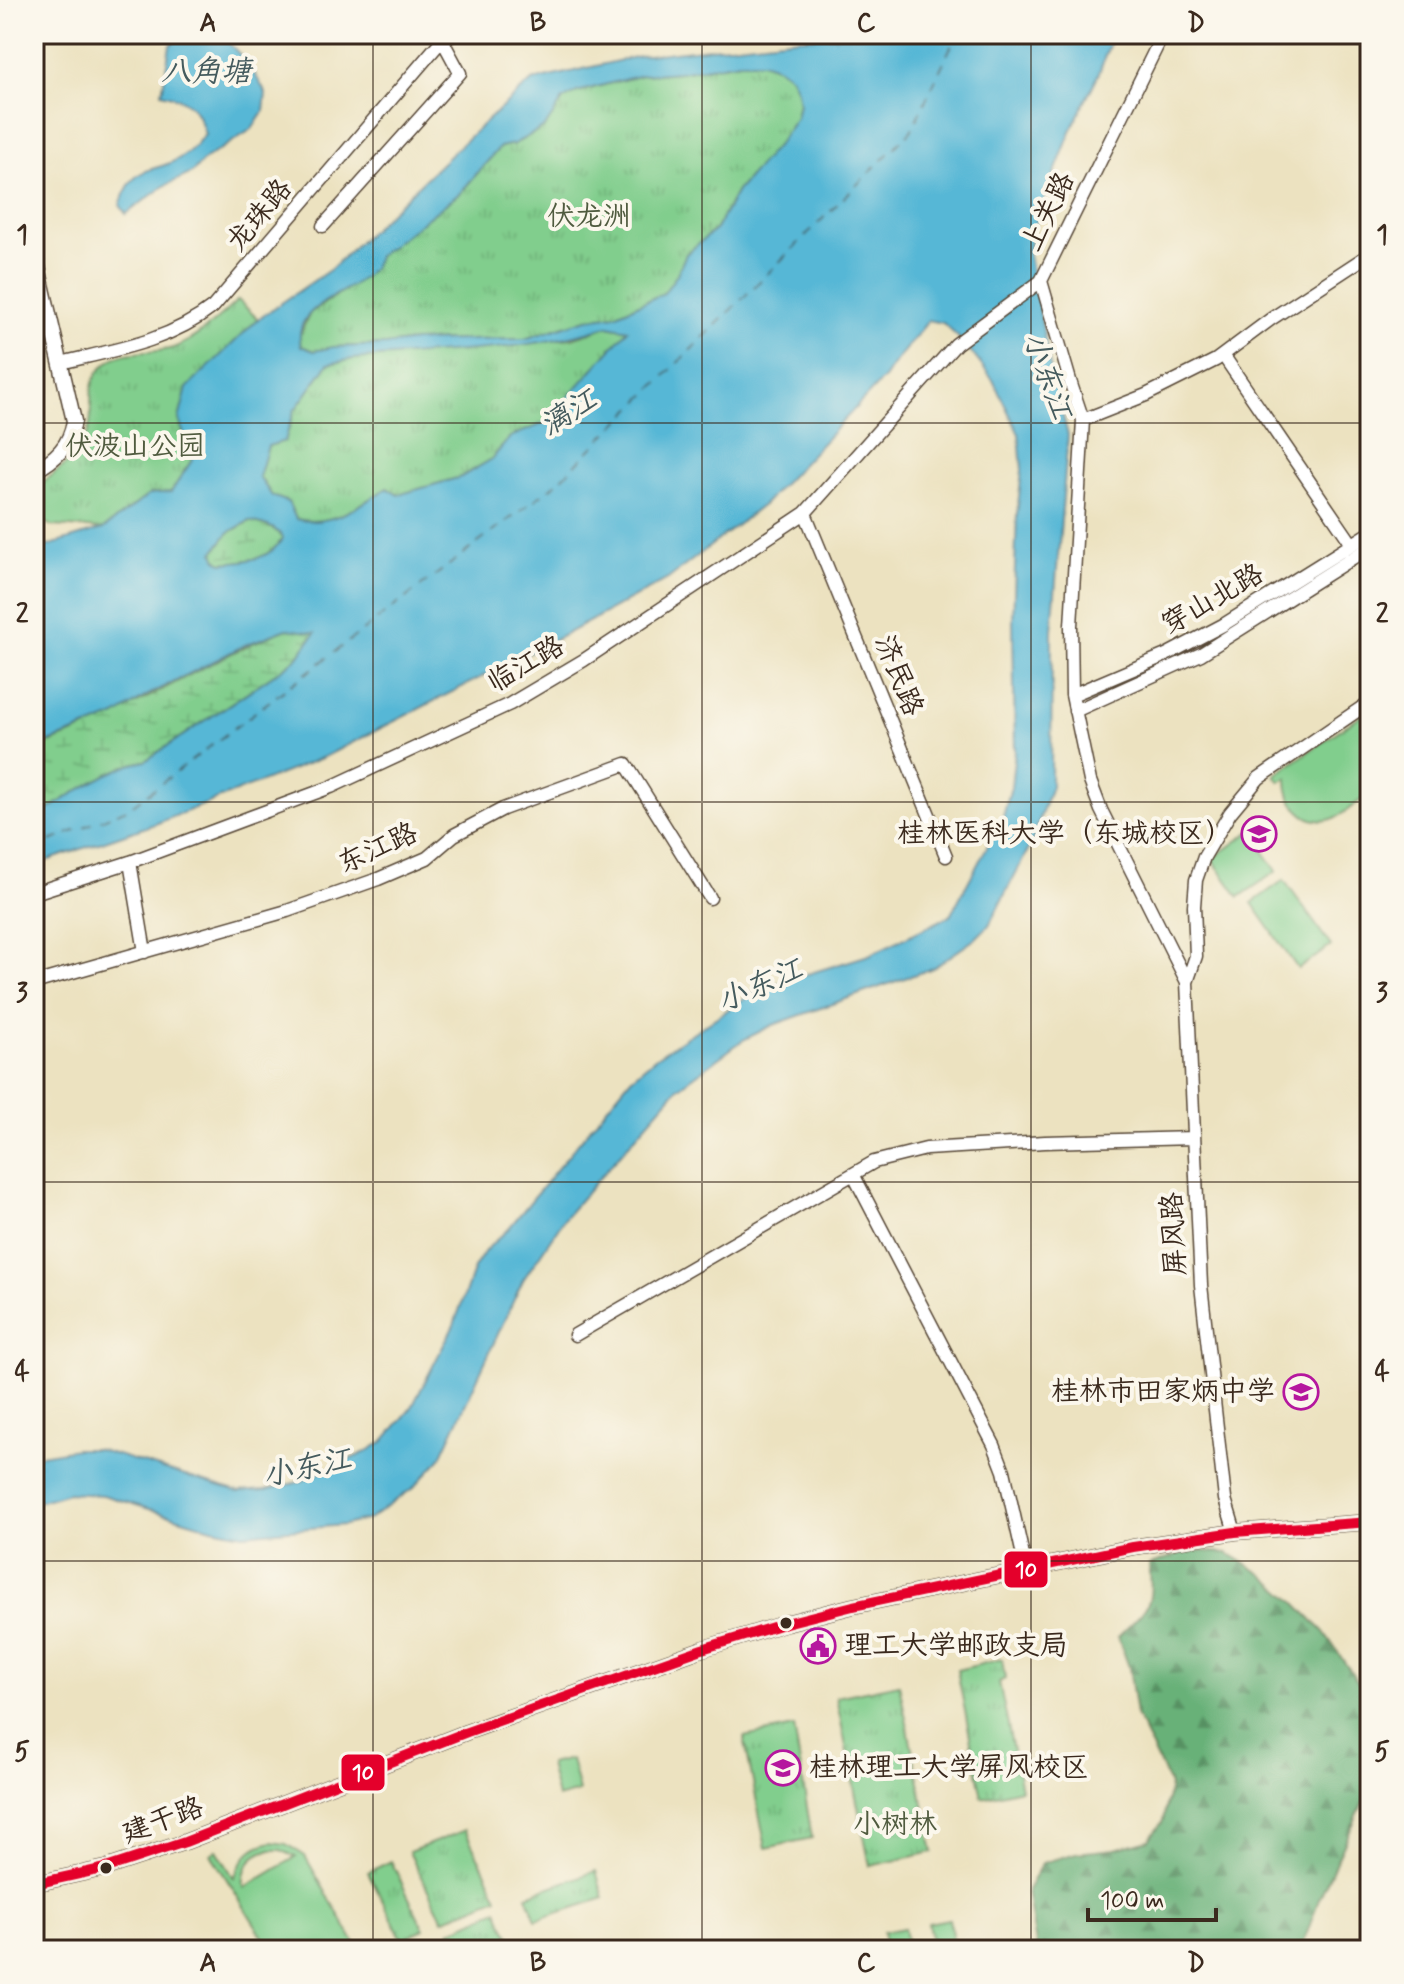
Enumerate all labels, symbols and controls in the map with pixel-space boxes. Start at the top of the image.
text: A [199,7,217,41]
text: B [530,7,546,41]
text: C [857,7,876,41]
text: D [1187,7,1205,41]
water label: 八角塘 [161,53,254,92]
street label: 上关路 [1014,166,1084,258]
street label: 龙珠路 [219,172,301,260]
park label: 伏龙洲 [547,199,631,236]
text: 1 [16,219,28,253]
text: 1 [1376,219,1388,253]
water label: 小东江 [1013,327,1081,427]
water label: 漓江 [533,380,606,445]
park label: 伏波山公园 [65,429,205,466]
street label: 穿山北路 [1155,556,1271,644]
text: 2 [16,598,29,632]
text: 2 [1376,598,1389,632]
street label: 临江路 [480,628,572,702]
street label: 济民路 [865,630,931,722]
street label: 东江路 [332,815,424,883]
school or university icon: 桂林医科大学（东城校区） [1240,815,1278,853]
place label: 桂林医科大学（东城校区） [897,816,1233,853]
water label: 小东江 [711,949,811,1022]
text: 3 [16,977,28,1011]
text: 3 [1376,977,1388,1011]
street label: 屏风路 [1154,1191,1196,1277]
text: 4 [14,1356,30,1390]
text: 4 [1374,1356,1390,1390]
school or university icon: 桂林市田家炳中学 [1282,1373,1320,1411]
place label: 桂林市田家炳中学 [1051,1374,1275,1411]
water label: 小东江 [259,1439,357,1496]
line badge: 10 [1003,1550,1049,1589]
text: 10 [1015,1557,1037,1585]
unlabelled marker [778,1615,794,1631]
public building icon: 理工大学邮政支局 [799,1627,837,1665]
place label: 理工大学邮政支局 [844,1628,1068,1665]
text: 5 [14,1736,30,1770]
text: 5 [1374,1736,1390,1770]
school or university icon: 桂林理工大学屏风校区 [764,1749,802,1787]
place label: 桂林理工大学屏风校区 [809,1750,1089,1787]
line badge: 10 [340,1753,386,1792]
text: 10 [352,1760,374,1788]
street label: 建干路 [117,1789,209,1853]
park label: 小树林 [853,1807,937,1844]
unlabelled marker [98,1860,114,1876]
scale bar [1088,1872,1216,1922]
text: 100 m [1100,1886,1164,1917]
text: A [199,1947,217,1981]
text: B [530,1947,546,1981]
text: C [857,1947,876,1981]
text: D [1187,1947,1205,1981]

